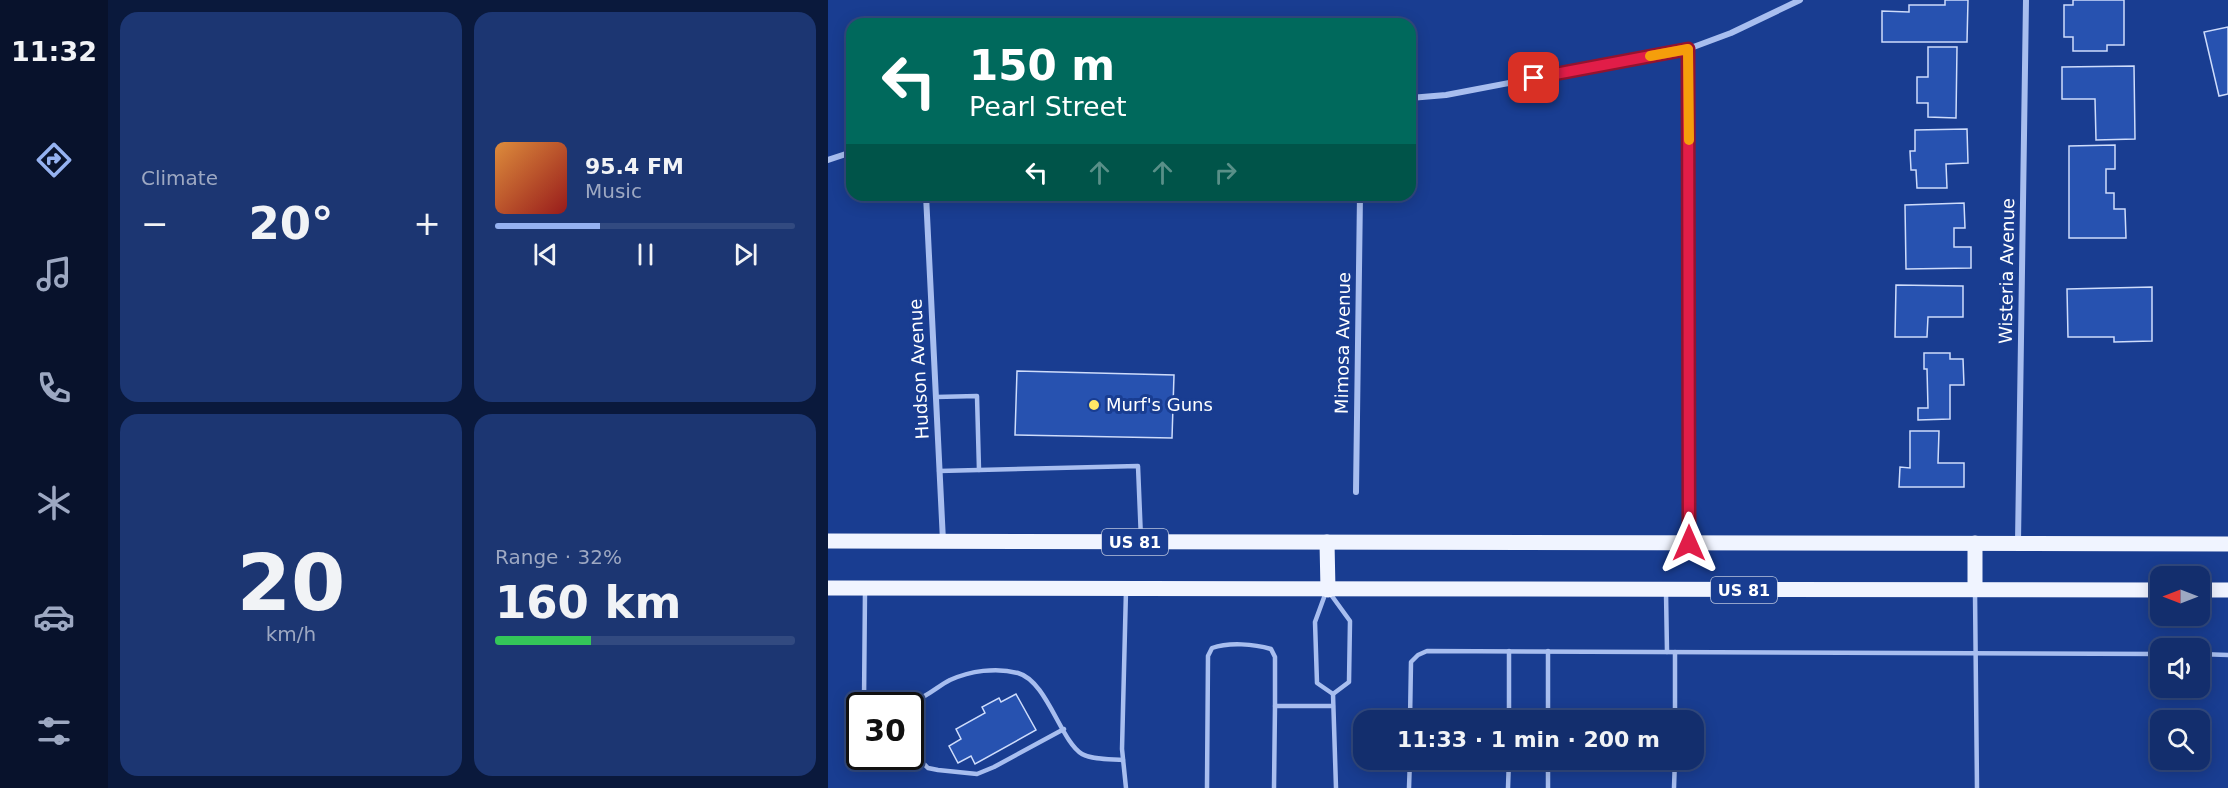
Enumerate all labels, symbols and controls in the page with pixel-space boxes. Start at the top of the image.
text: 11:32 [11,36,97,67]
text: 150 m [969,41,1115,90]
icon: left [870,42,948,120]
pin [1508,52,1559,103]
icon: arrive [1517,61,1550,94]
text: Pearl Street [969,91,1127,122]
icon: directions [33,139,75,181]
text: 95.4 FM [585,154,684,179]
icon: left [1020,156,1053,189]
icon: ahead [1083,156,1116,189]
icon: ahead [1146,156,1179,189]
icon: right [1209,156,1242,189]
text: Climate [141,166,218,190]
text: Music [585,179,642,203]
text: 20° [248,197,334,250]
street label: Wisteria Avenue [1995,198,2018,344]
text: − [141,204,169,243]
text: + [413,204,441,243]
icon: previous [529,238,562,271]
icon: pause [629,238,662,271]
icon: next [729,238,762,271]
icon: music [33,253,75,295]
street label: Mimosa Avenue [1331,272,1354,414]
street label: Hudson Avenue [904,298,933,440]
icon: phone [33,367,75,409]
place label: Murf's Guns [1106,394,1213,415]
marker: Murf's Guns [1087,398,1101,412]
icon: climate [33,482,75,524]
position arrow [1657,511,1721,575]
road number: US 81 [1102,529,1168,555]
text: 20 [237,538,345,628]
text: Range · 32% [495,545,622,569]
north arrow [2150,566,2210,626]
map controls [2150,566,2210,770]
text: 160 km [495,576,681,629]
road number: US 81 [1711,577,1777,603]
icon: car [33,596,75,638]
text: km/h [266,622,316,646]
button: sound [2150,638,2210,698]
speed limit sign: 30 [846,692,924,770]
icon: filters [33,710,75,752]
button: search [2150,710,2210,770]
text: 11:33 · 1 min · 200 m [1397,727,1660,752]

